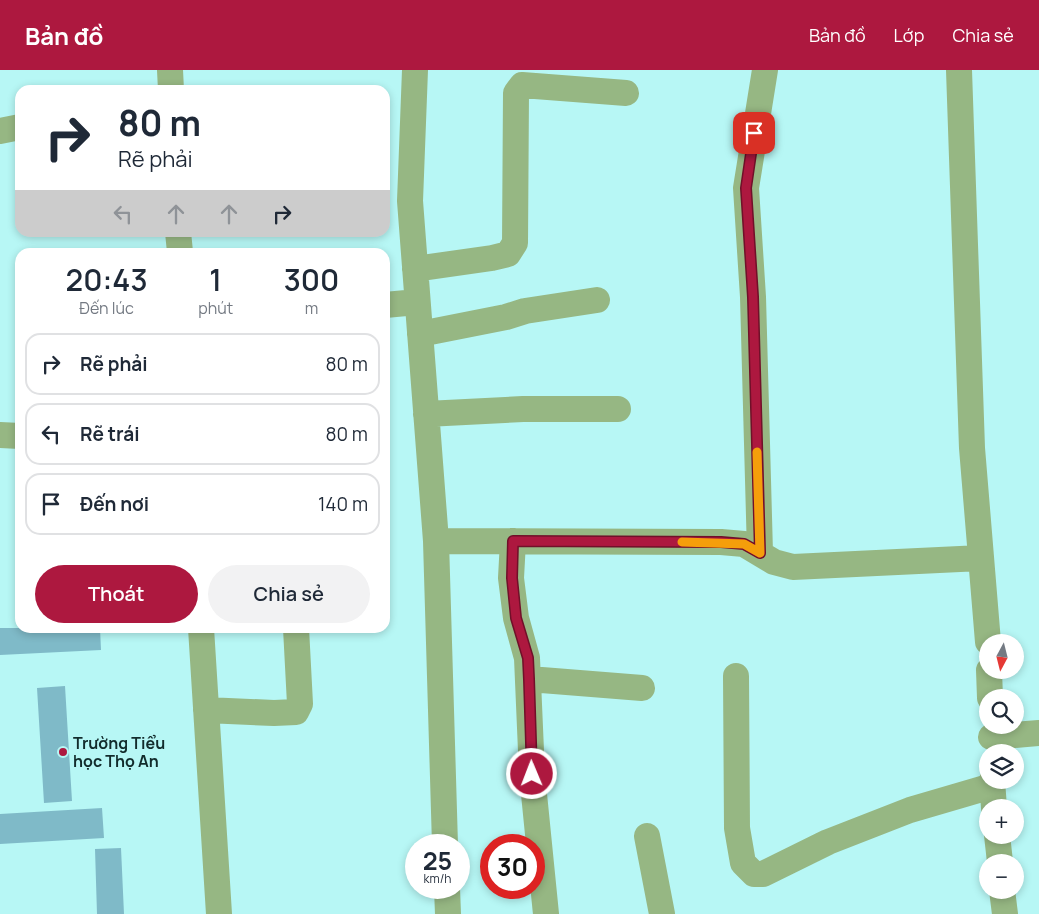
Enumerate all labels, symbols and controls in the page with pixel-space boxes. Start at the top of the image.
text: Bản đồ [25,19,103,52]
text: Bản đồ [809,23,866,47]
text: Lớp [894,23,924,47]
text: Chia sẻ [952,23,1014,47]
text: 80 m [118,99,201,147]
icon: right [35,105,100,170]
pin [733,112,775,154]
icon: arrive [740,119,768,147]
text: Rẽ phải [118,144,193,174]
icon: left [109,200,137,228]
icon: ahead [162,200,190,228]
icon: ahead [215,200,243,228]
icon: right [268,200,296,228]
text: 20:43 [66,259,148,300]
text: 1 [209,259,222,300]
text: 300 [284,259,339,300]
text: Đến lúc [79,297,134,319]
text: phút [198,297,233,319]
text: m [305,297,318,319]
icon: right [37,350,65,378]
text: Rẽ phải [80,351,148,377]
text: 80 m [325,351,368,377]
icon: left [37,420,65,448]
text: Rẽ trái [80,421,140,447]
text: 80 m [325,421,368,447]
icon: arrive [37,490,65,518]
text: Đến nơi [80,491,149,517]
text: 140 m [318,491,368,517]
button: Thoát [35,565,198,623]
button: Chia sẻ [208,565,370,623]
north arrow [979,634,1024,679]
map controls [979,634,1024,899]
button: search [979,689,1024,734]
place label: Trường Tiểu học Thọ An [73,732,165,772]
button: layers [979,744,1024,789]
marker: Trường Tiểu học Thọ An [57,746,69,758]
position arrow [505,747,557,799]
button: + [979,799,1024,844]
speed limit sign: 30 [480,834,545,899]
text: 25 [423,843,452,878]
button: − [979,854,1024,899]
text: km/h [424,870,451,887]

